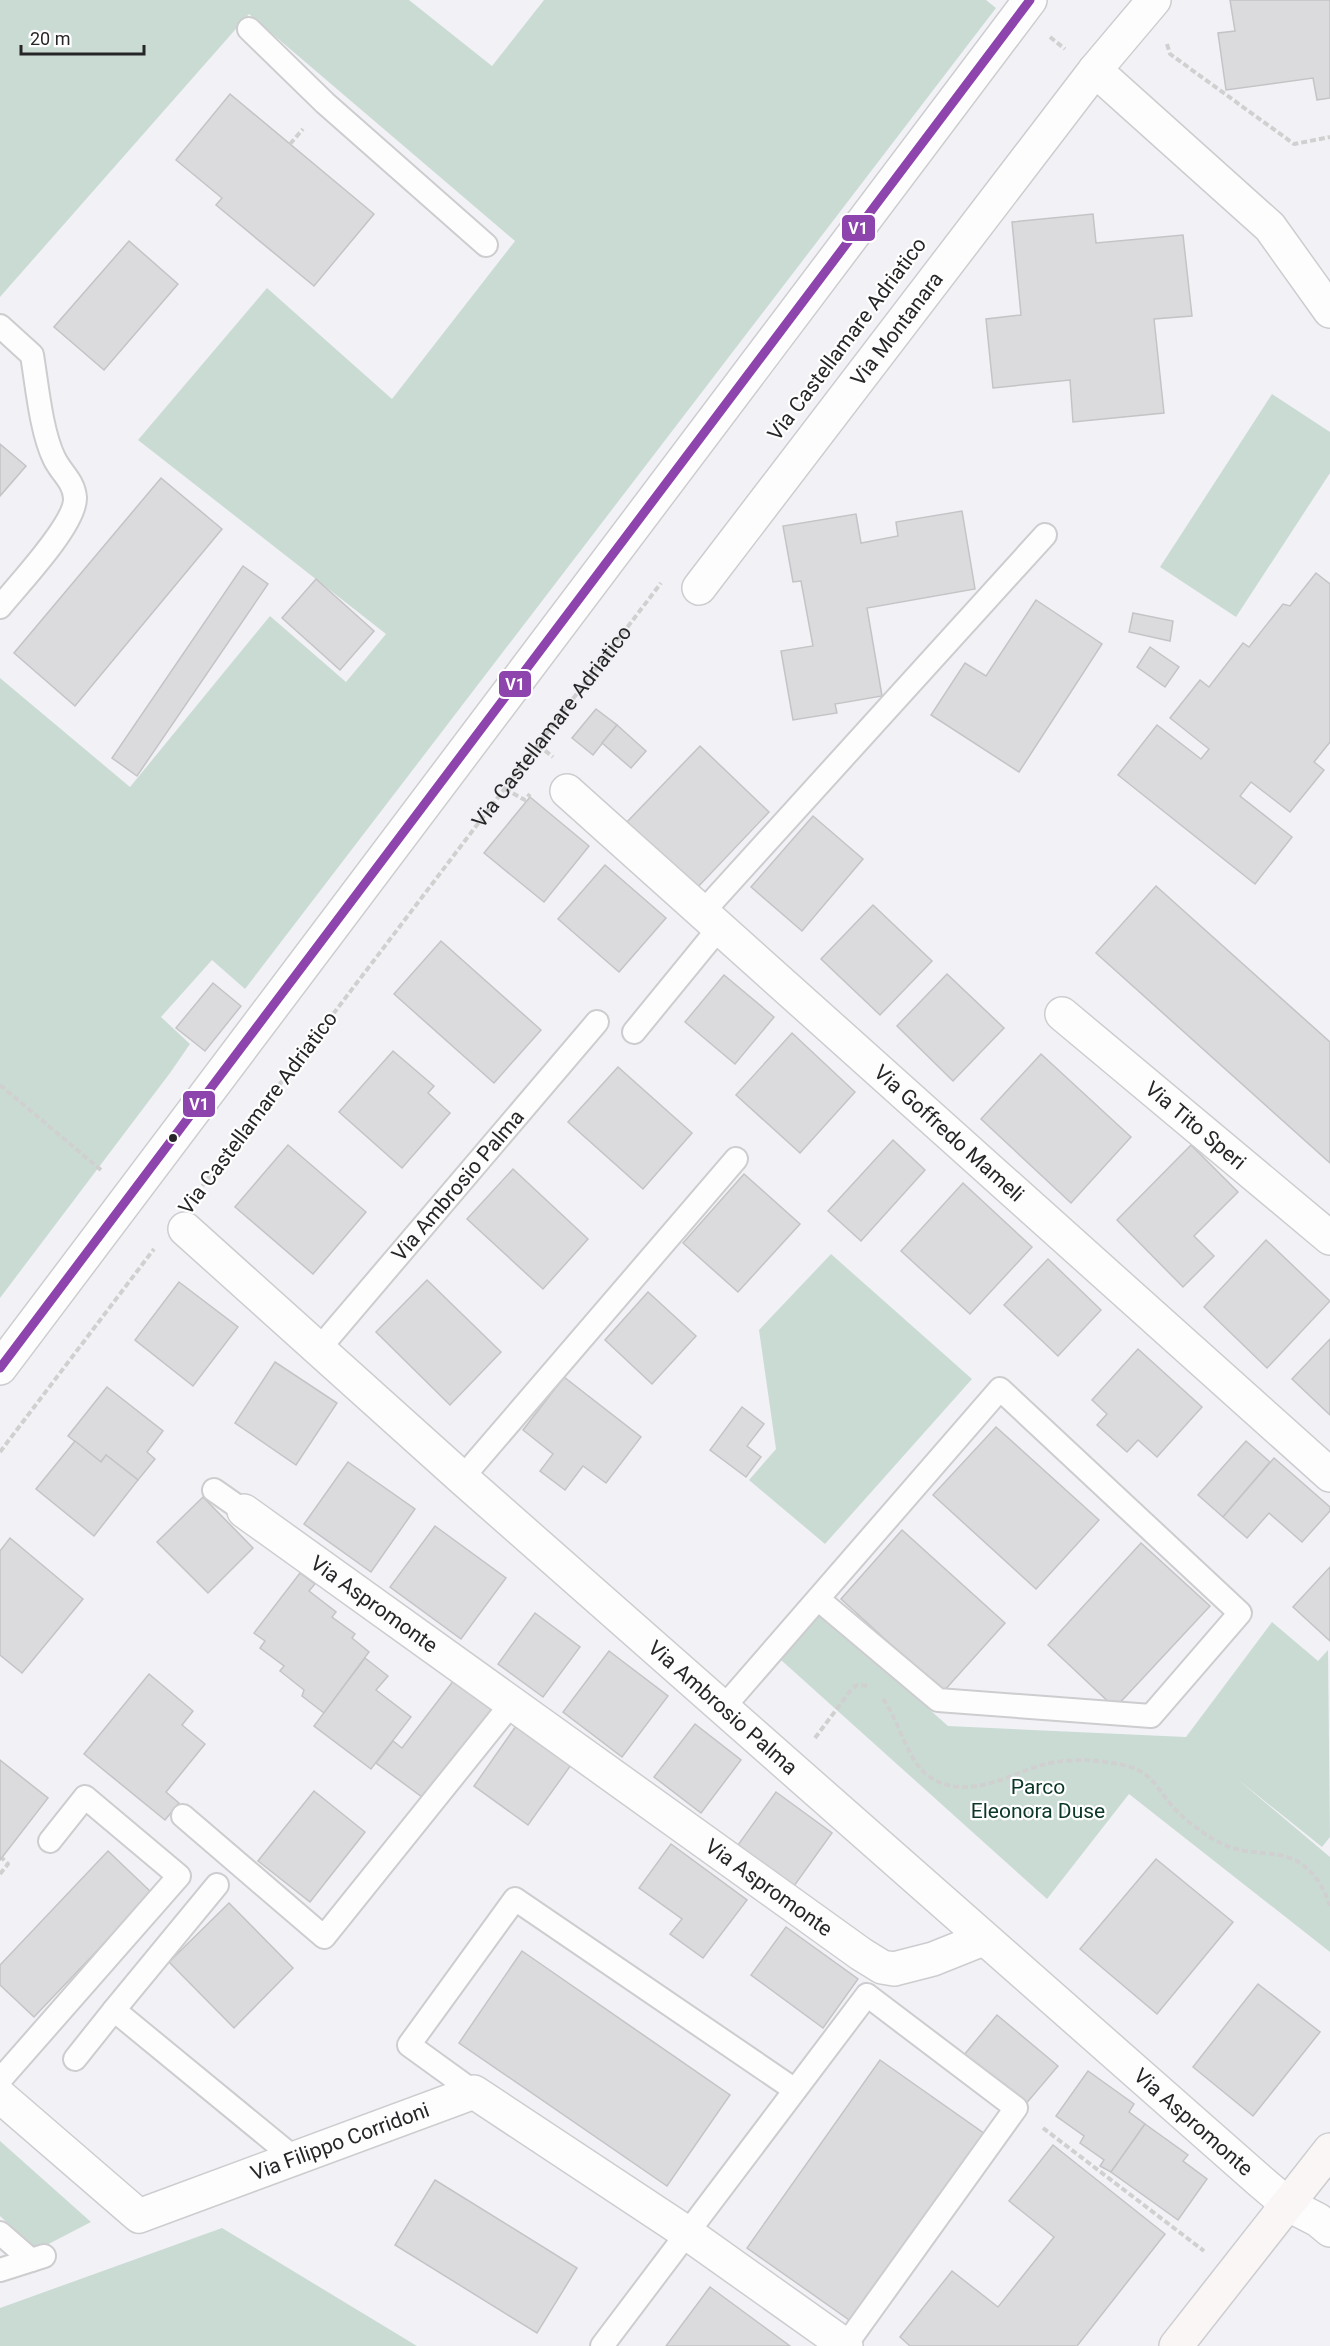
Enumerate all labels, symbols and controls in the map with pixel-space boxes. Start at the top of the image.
scale bar [21,18,144,56]
text: 20 m [30,28,70,49]
line badge: V1 [841,214,876,242]
text: V1 [848,219,868,238]
street label: Via Castellamare Adriatico [763,233,931,445]
street label: Via Montanara [846,267,948,391]
street label: Via Castellamare Adriatico [467,621,636,833]
line badge: V1 [498,670,532,698]
text: V1 [505,675,525,694]
street label: Via Castellamare Adriatico [174,1007,342,1219]
street label: Via Goffredo Mameli [869,1060,1029,1207]
street label: Via Tito Speri [1140,1077,1251,1175]
line badge: V1 [182,1090,216,1118]
text: V1 [189,1095,209,1114]
street label: Via Ambrosio Palma [387,1105,529,1266]
unlabelled marker [167,1132,179,1144]
street label: Via Aspromonte [306,1551,442,1658]
street label: Via Ambrosio Palma [643,1636,802,1780]
park label: Parco Eleonora Duse [971,1775,1105,1823]
street label: Via Aspromonte [701,1834,837,1941]
street label: Via Aspromonte [1129,2063,1258,2181]
street label: Via Filippo Corridoni [248,2098,433,2186]

